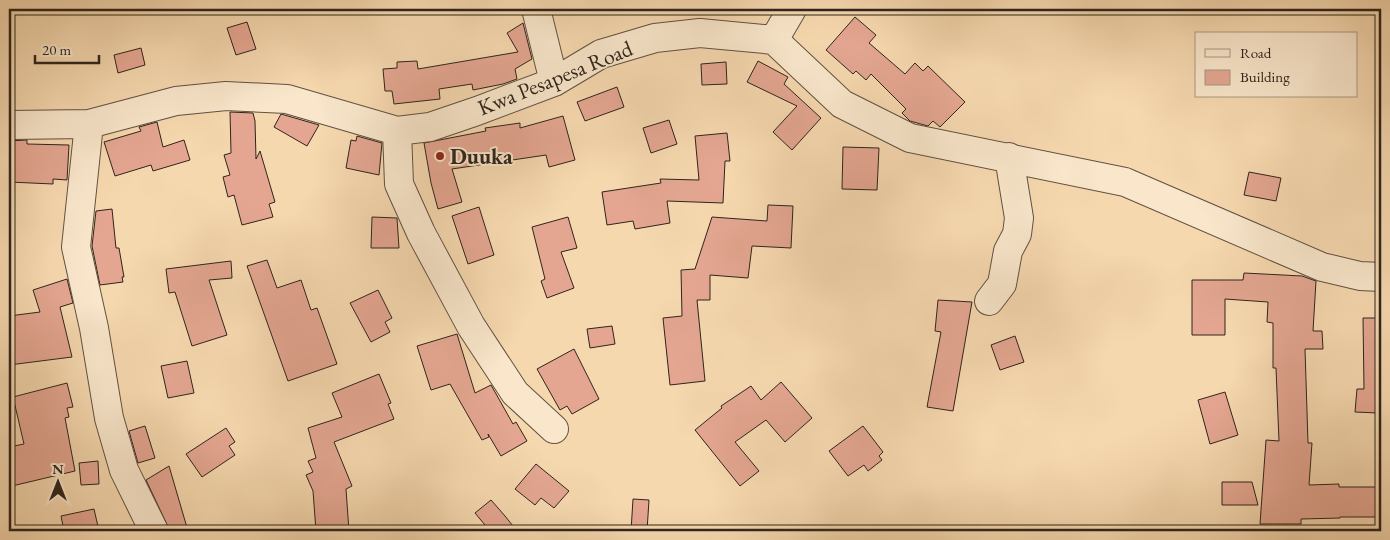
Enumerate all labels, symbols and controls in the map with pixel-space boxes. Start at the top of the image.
scale bar [35,32,99,64]
legend [1195,32,1358,98]
street label: Kwa Pesapesa Road [473,33,638,122]
text: 20 m [42,40,71,59]
text: Road [1240,43,1272,62]
text: Building [1240,67,1290,86]
place label: Duuka [450,142,513,171]
marker: Duuka [434,150,446,162]
north arrow [32,458,82,508]
text: N [52,460,64,478]

